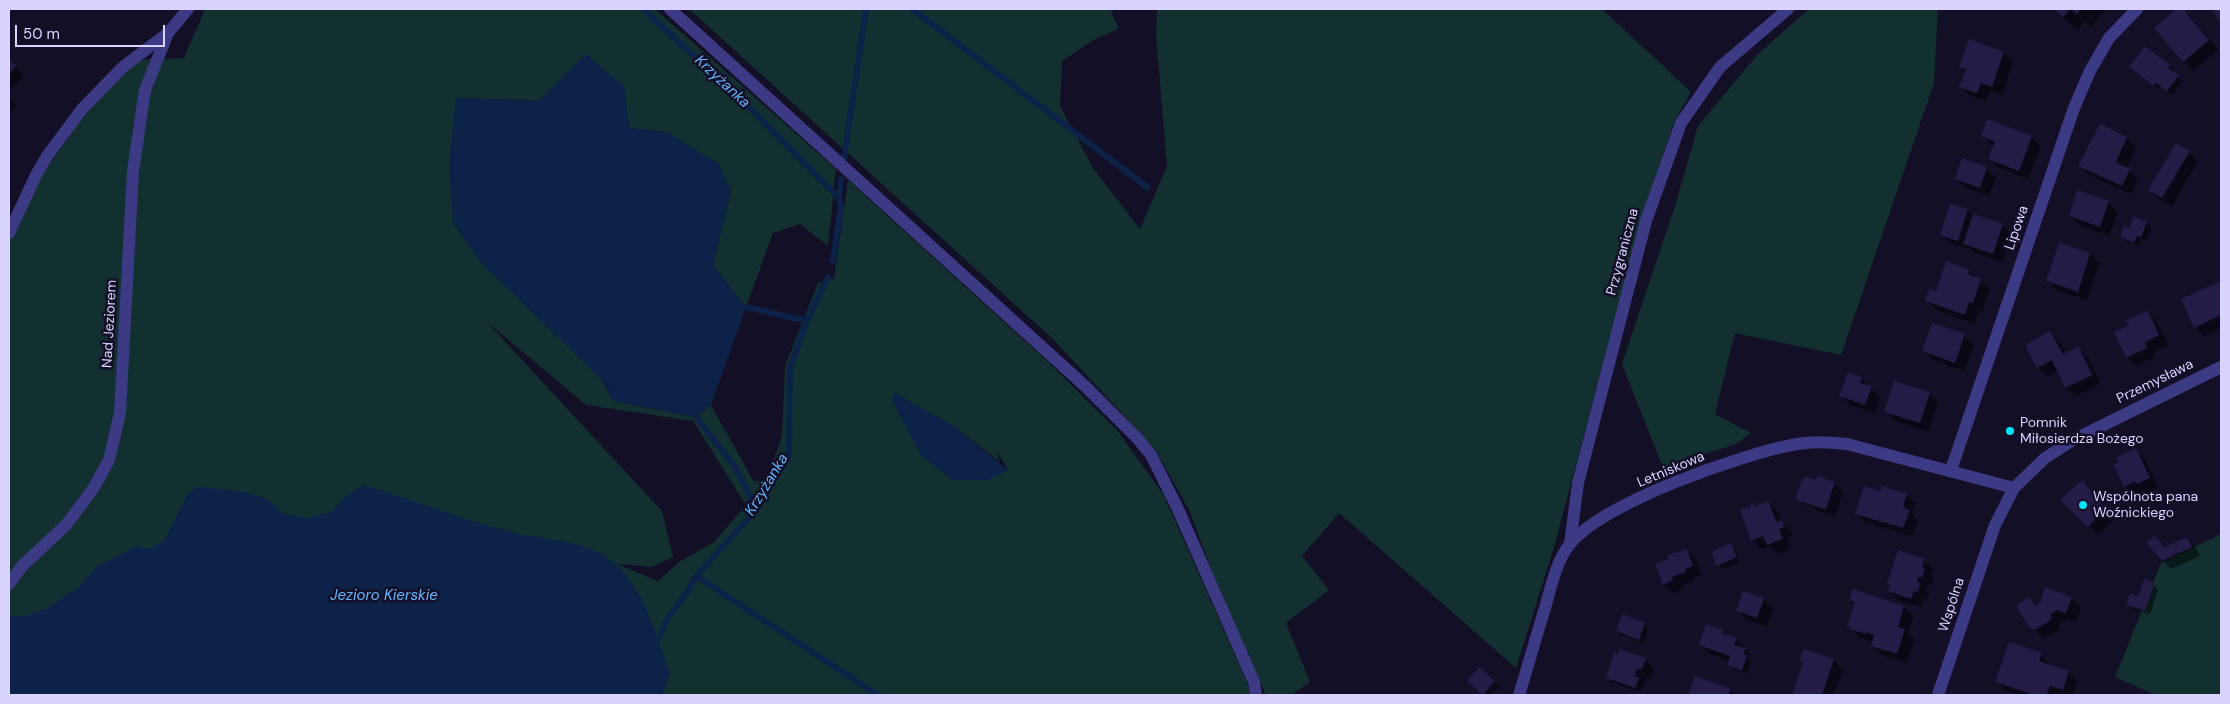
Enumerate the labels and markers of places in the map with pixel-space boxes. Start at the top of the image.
place label: Pomnik Miłosierdza Bożego [2020,415,2144,448]
marker: Pomnik Miłosierdza Bożego [2004,425,2016,437]
place label: Wspólnota pana Woźnickiego [2093,489,2198,522]
marker: Wspólnota pana Woźnickiego [2077,499,2089,511]

